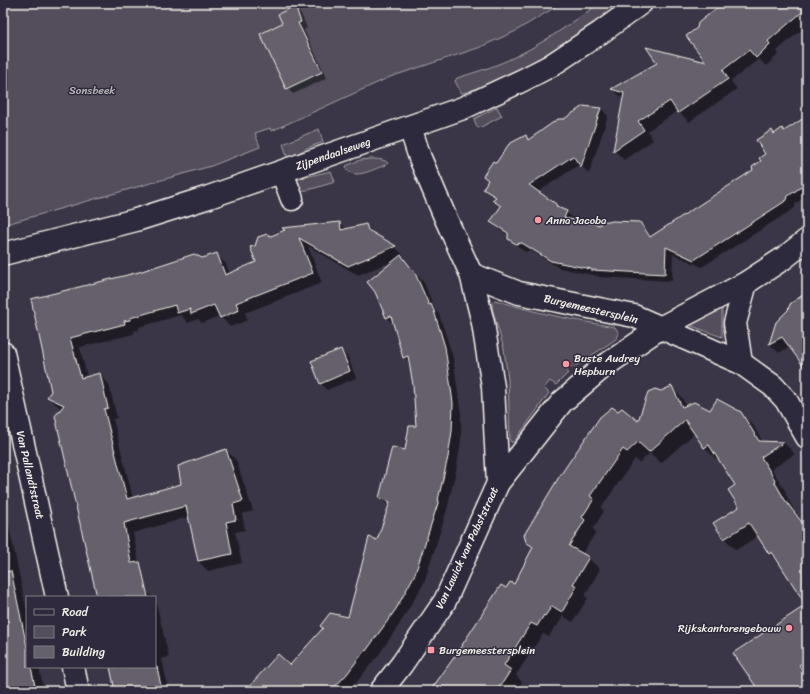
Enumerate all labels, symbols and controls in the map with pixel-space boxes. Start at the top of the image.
park label: Sonsbeek [69,81,115,100]
street label: Zijpendaalseweg [293,132,374,176]
place label: Anna Jacoba [545,211,607,230]
marker: Anna Jacoba [533,215,543,225]
street label: Burgemeestersplein [542,289,640,329]
place label: Buste Audrey Hepburn [574,349,640,381]
marker: Buste Audrey Hepburn [561,359,571,369]
street label: Van Pallandtstraat [11,429,49,521]
street label: Van Lawick van Pabststraat [430,484,504,612]
legend [26,596,156,668]
text: Road [62,601,89,623]
place label: Rijkskantorengebouw [678,619,781,638]
text: Park [62,621,87,643]
marker: Rijkskantorengebouw [784,623,794,633]
text: Building [62,641,105,663]
place label: Burgemeestersplein [439,641,535,660]
marker: Burgemeestersplein [426,645,436,655]

